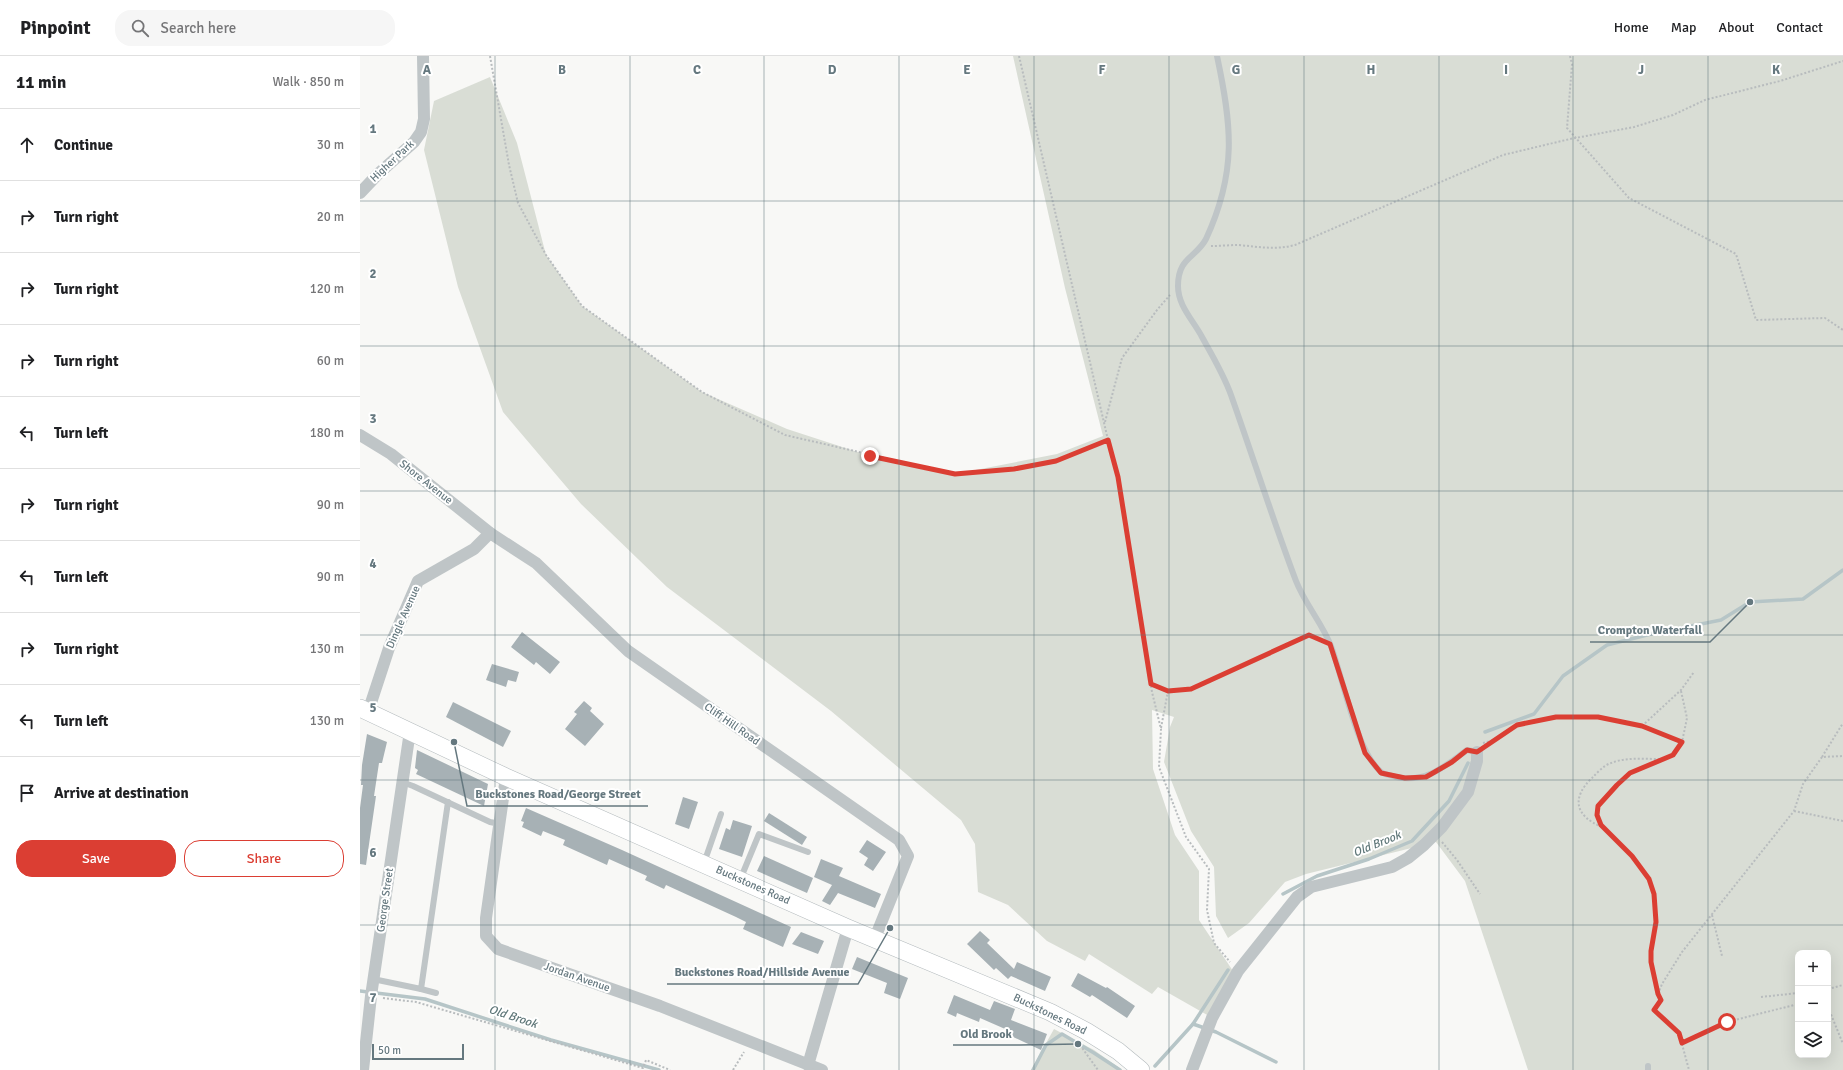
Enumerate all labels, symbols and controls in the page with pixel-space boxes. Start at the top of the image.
search box [115,10,395,46]
text: Pinpoint [20,16,91,40]
icon: search [129,17,151,39]
text: Search here [161,19,236,37]
text: Home [1614,19,1649,36]
text: Map [1671,19,1696,36]
text: About [1718,19,1754,36]
text: Contact [1776,19,1823,36]
text: A [423,62,432,78]
text: B [558,62,566,78]
text: C [693,62,701,78]
text: D [828,62,837,78]
text: E [963,62,971,78]
text: F [1099,62,1106,78]
text: G [1232,62,1240,78]
text: H [1367,62,1375,78]
text: I [1504,62,1508,78]
text: J [1638,62,1644,78]
text: K [1772,62,1780,78]
text: 11 min [16,72,66,93]
text: Walk · 850 m [273,74,344,90]
text: 1 [369,121,377,137]
icon: ahead [16,134,38,156]
text: Continue [54,136,113,154]
text: 30 m [317,137,344,153]
street label: Higher Park [367,137,417,185]
icon: right [16,206,38,228]
text: Turn right [54,208,119,226]
text: 20 m [317,209,344,225]
text: 2 [369,266,377,282]
icon: right [16,278,38,300]
text: Turn right [54,280,119,298]
text: 120 m [310,281,344,297]
icon: right [16,350,38,372]
text: Turn right [54,352,119,370]
text: 60 m [317,353,344,369]
text: 3 [369,411,377,427]
icon: left [16,422,38,444]
text: Turn left [54,424,108,442]
text: 180 m [310,425,344,441]
route end [861,447,879,465]
street label: Shore Avenue [397,457,455,507]
icon: right [16,494,38,516]
text: Turn right [54,496,119,514]
text: 90 m [317,497,344,513]
text: 4 [369,556,377,572]
icon: left [16,566,38,588]
text: Turn left [54,568,108,586]
text: 90 m [317,569,344,585]
street label: Dingle Avenue [383,584,423,650]
callout: Crompton Waterfall [1590,618,1710,642]
text: Crompton Waterfall [1598,623,1702,638]
icon: right [16,638,38,660]
text: Turn right [54,640,119,658]
text: 130 m [310,641,344,657]
text: 5 [369,700,377,716]
street label: Cliff Hill Road [702,700,762,748]
icon: left [16,710,38,732]
text: Turn left [54,712,108,730]
text: 130 m [310,713,344,729]
icon: arrive [16,782,38,804]
callout: Buckstones Road/George Street [467,782,648,806]
text: Arrive at destination [54,784,189,802]
text: Buckstones Road/George Street [475,787,641,802]
water label: Old Brook [1351,827,1404,860]
button: Save [16,840,176,877]
button: Share [184,840,344,877]
text: 6 [369,845,377,861]
street label: Buckstones Road [714,863,792,907]
street label: George Street [374,867,396,933]
map controls [1795,950,1831,1058]
button: + [1795,950,1831,986]
street label: Jordan Avenue [542,960,612,994]
callout: Buckstones Road/Hillside Avenue [667,960,858,984]
text: Buckstones Road/Hillside Avenue [674,965,850,980]
button: − [1795,986,1831,1022]
text: 7 [369,990,377,1006]
street label: Buckstones Road [1011,991,1089,1037]
water label: Old Brook [487,1002,540,1032]
route start [1718,1013,1736,1031]
callout: Old Brook [953,1021,1020,1045]
button: layers [1795,1022,1831,1058]
text: Old Brook [960,1027,1012,1042]
scale bar [372,1042,464,1061]
text: 50 m [378,1044,401,1057]

